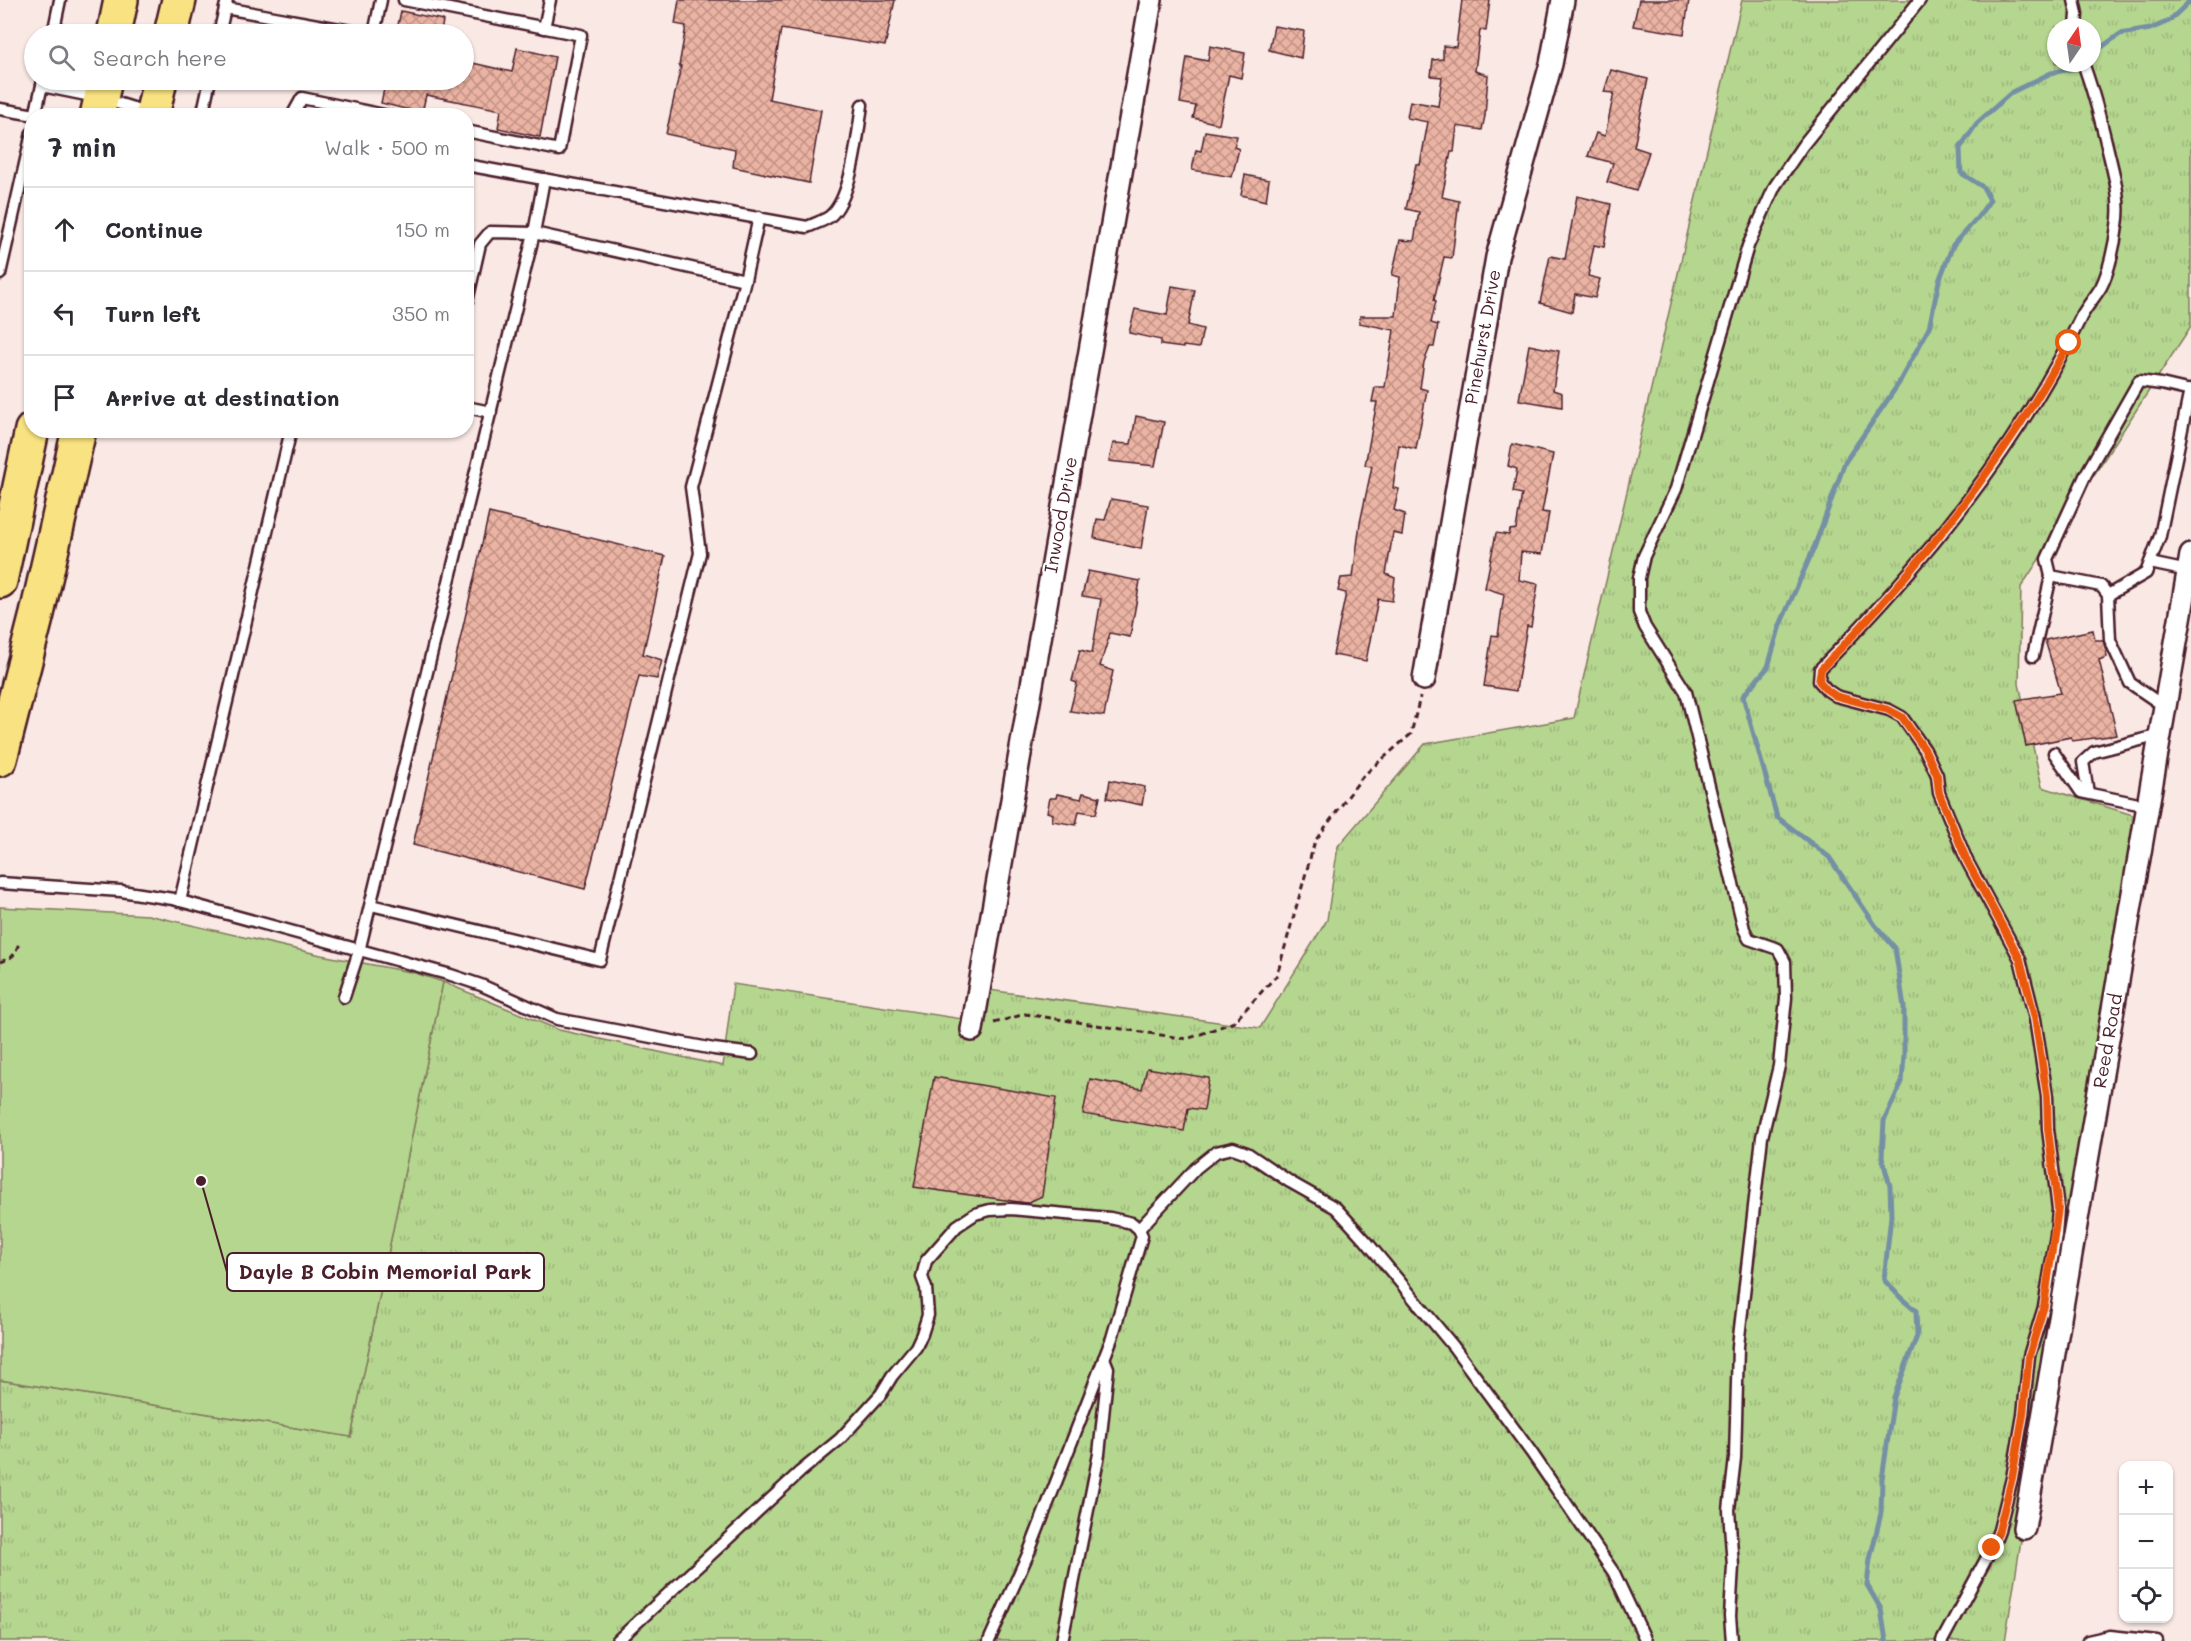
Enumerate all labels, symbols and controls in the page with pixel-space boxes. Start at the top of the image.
north arrow [2047,18,2101,72]
search box [24,24,474,90]
icon: search [45,41,78,74]
text: Search here [93,43,227,72]
text: 7 min [48,130,116,164]
text: Walk · 500 m [324,134,450,160]
icon: ahead [48,213,81,246]
text: Continue [105,215,203,244]
text: 150 m [395,216,450,242]
street label: Pinehurst Drive [1458,267,1506,406]
icon: left [48,297,81,330]
text: Turn left [105,299,201,328]
text: 350 m [392,300,450,326]
route start [2055,329,2081,355]
icon: arrive [48,381,81,414]
text: Arrive at destination [105,383,340,412]
street label: Inwood Drive [1038,455,1082,575]
street label: Reed Road [2087,992,2127,1090]
callout: Dayle B Cobin Memorial Park [227,1253,544,1291]
text: Dayle B Cobin Memorial Park [238,1258,532,1284]
map controls [2119,1461,2173,1623]
button: + [2119,1461,2173,1515]
button: − [2119,1515,2173,1569]
route end [1978,1534,2004,1560]
button: locate [2119,1569,2173,1623]

